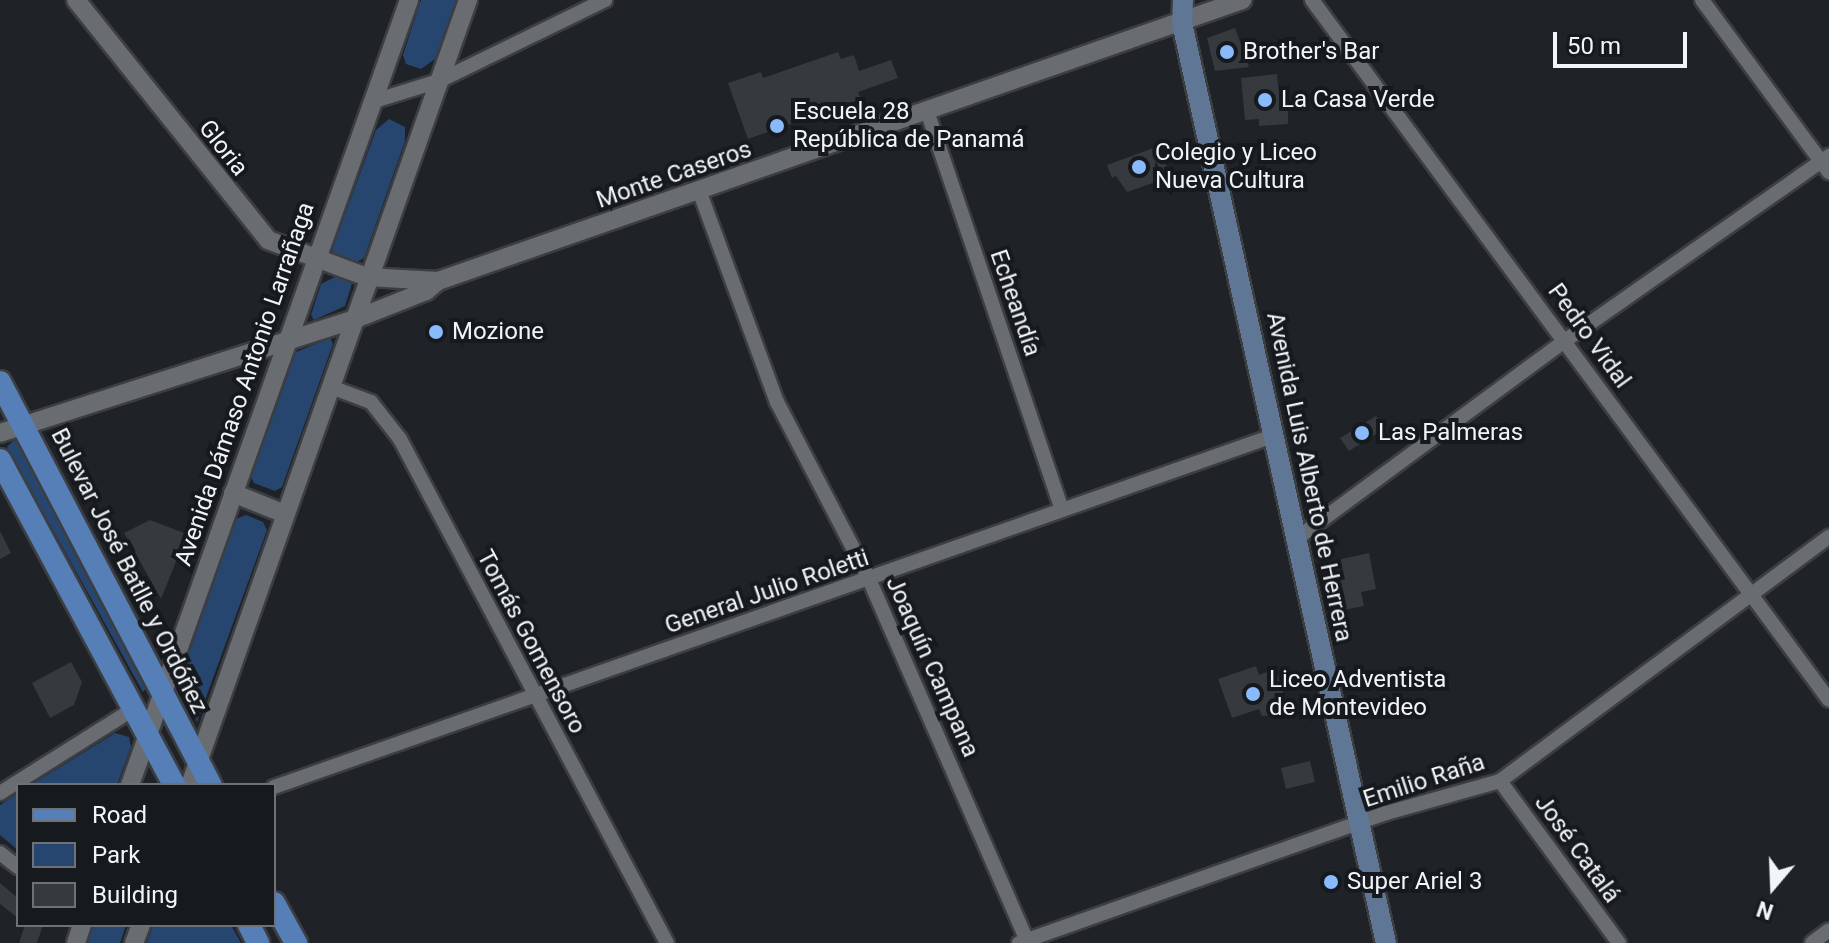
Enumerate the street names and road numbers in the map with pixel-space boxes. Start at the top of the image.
street label: Gloria [192,114,254,182]
street label: Monte Caseros [593,135,755,215]
street label: Avenida Dámaso Antonio Larrañaga [169,199,321,569]
street label: Echeandía [983,246,1047,360]
street label: Pedro Vidal [1541,278,1637,394]
street label: Avenida Luis Alberto de Herrera [1260,310,1358,644]
street label: Bulevar José Batlle y Ordóñez [44,424,214,718]
street label: General Julio Roletti [661,544,873,640]
street label: Tomás Gomensoro [470,545,592,739]
street label: Joaquín Campana [879,572,985,762]
street label: Emilio Raña [1360,748,1488,814]
street label: José Catalá [1528,789,1626,909]

